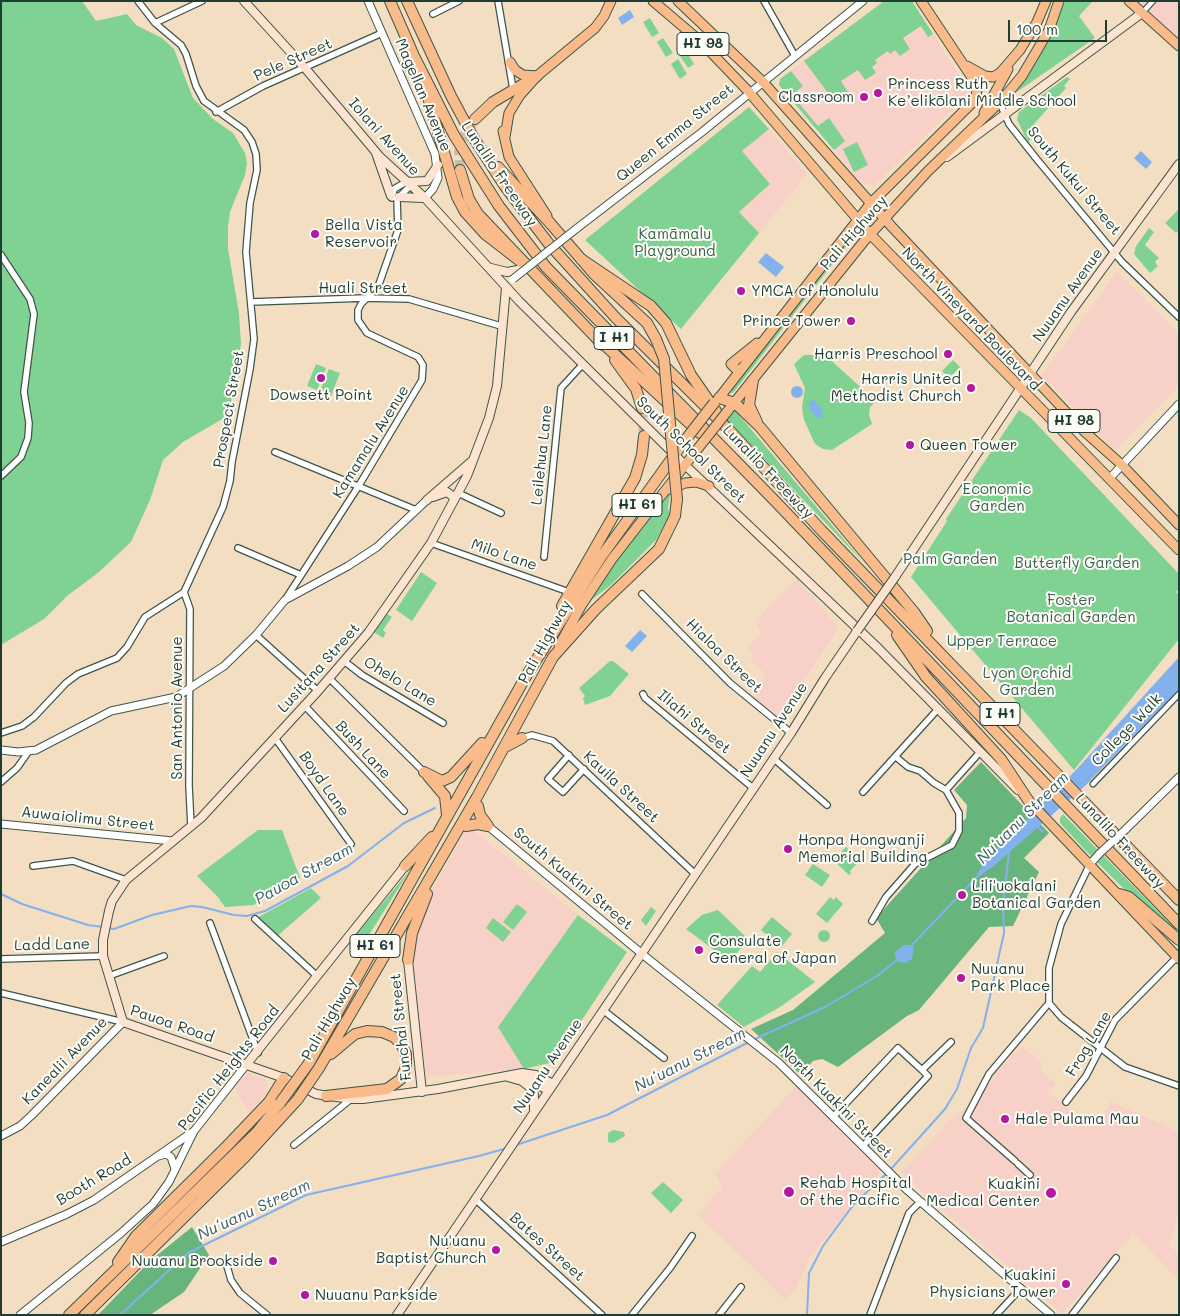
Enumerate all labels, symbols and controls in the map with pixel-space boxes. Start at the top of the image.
scale bar [1010,10,1109,42]
text: 100 m [1016,19,1058,39]
road number: HI 98 [677,33,729,56]
street label: Pele Street [251,35,335,85]
street label: Magellan Avenue [391,36,455,154]
place label: Princess Ruth Ke’elikōlani Middle School [888,75,1077,110]
street label: Queen Emma Street [613,80,737,186]
marker: Princess Ruth Ke’elikōlani Middle School [872,87,884,99]
place label: Classroom [778,88,854,106]
marker: Classroom [858,91,870,103]
street label: Iolani Avenue [344,94,424,180]
street label: Lunalilo Freeway [457,118,541,230]
street label: South Kukui Street [1023,123,1125,239]
street label: Pali Highway [817,192,891,274]
place label: Bella Vista Reservoir [325,216,403,251]
park label: Kamāmalu Playground [634,225,716,260]
marker: Bella Vista Reservoir [309,228,321,240]
street label: North Vineyard Boulevard [898,244,1044,394]
street label: Nuuanu Avenue [1029,245,1107,345]
street label: Huali Street [318,279,408,297]
place label: YMCA of Honolulu [751,282,879,300]
marker: YMCA of Honolulu [735,285,747,297]
place label: Prince Tower [743,312,841,330]
marker: Prince Tower [845,315,857,327]
road number: I H1 [594,326,634,349]
place label: Harris Preschool [814,345,938,363]
marker: Harris Preschool [942,348,954,360]
street label: Prospect Street [210,349,248,469]
place label: Harris United Methodist Church [831,370,961,405]
marker: Dowsett Point [315,372,327,384]
street label: Kamamalu Avenue [329,382,413,502]
marker: Harris United Methodist Church [965,382,977,394]
place label: Dowsett Point [270,386,372,404]
street label: South School Street [633,393,749,507]
street label: Leilehua Lane [528,404,556,506]
road number: HI 98 [1048,410,1100,432]
street label: Lunalilo Freeway [719,422,817,522]
place label: Queen Tower [920,436,1017,454]
marker: Queen Tower [904,439,916,451]
park label: Economic Garden [963,480,1031,515]
road number: HI 61 [612,494,662,516]
street label: Milo Lane [469,535,539,575]
park label: Palm Garden [903,550,997,568]
park label: Butterfly Garden [1015,554,1139,572]
park label: Foster Botanical Garden [1007,591,1135,626]
street label: Pali Highway [515,597,575,687]
street label: Hialoa Street [682,615,766,697]
street label: Lusitana Street [274,620,364,716]
park label: Upper Terrace [947,632,1057,650]
street label: San Antonio Avenue [168,636,186,780]
street label: Ohelo Lane [360,653,440,711]
park label: Lyon Orchid Garden [983,664,1071,699]
street label: Nuuanu Avenue [736,679,812,781]
street label: Iliahi Street [654,686,734,758]
street label: College Walk [1088,690,1166,770]
road number: I H1 [980,702,1020,726]
street label: Bush Lane [332,717,394,783]
street label: Kauila Street [579,747,663,827]
street label: Boyd Lane [295,748,353,820]
water label: Nuʻuanu Stream [973,768,1073,868]
street label: Lunalilo Freeway [1072,790,1168,892]
street label: Auwaiolimu Street [20,803,156,835]
street label: South Kuakini Street [510,824,636,934]
place label: Honpa Hongwanji Memorial Building [798,831,927,866]
water label: Pauoa Stream [251,839,357,909]
marker: Honpa Hongwanji Memorial Building [782,843,794,855]
place label: Lili'uokalani Botanical Garden [972,877,1101,912]
marker: Lili'uokalani Botanical Garden [956,889,968,901]
place label: Consulate General of Japan [709,932,836,967]
road number: HI 61 [350,934,400,958]
street label: Ladd Lane [14,935,90,955]
marker: Consulate General of Japan [693,944,705,956]
place label: Nuuanu Park Place [971,960,1050,995]
street label: Funchal Street [386,972,416,1082]
marker: Nuuanu Park Place [955,972,967,984]
street label: Pali Highway [298,974,360,1064]
street label: Pauoa Road [128,1001,216,1047]
street label: Pacific Heights Road [175,1002,283,1134]
street label: Frog Lane [1062,1008,1116,1080]
street label: Kanealii Avenue [19,1013,111,1109]
street label: Nuuanu Avenue [510,1015,586,1117]
water label: Nuʻuanu Stream [631,1024,749,1096]
street label: North Kuakini Street [776,1042,896,1162]
place label: Hale Pulama Mau [1015,1110,1139,1128]
marker: Hale Pulama Mau [999,1113,1011,1125]
street label: Booth Road [53,1151,135,1209]
place label: Rehab Hospital of the Pacific [800,1174,911,1209]
water label: Nuʻuanu Stream [194,1175,314,1245]
place label: Kuakini Medical Center [926,1175,1040,1210]
marker: Rehab Hospital of the Pacific [782,1185,796,1199]
marker: Kuakini Medical Center [1044,1186,1058,1200]
street label: Bates Street [506,1209,588,1285]
place label: Nu'uanu Baptist Church [376,1232,486,1267]
marker: Nu'uanu Baptist Church [490,1244,502,1256]
place label: Nuuanu Brookside [132,1252,263,1270]
marker: Nuuanu Brookside [267,1255,279,1267]
place label: Kuakini Physicians Tower [930,1266,1056,1301]
marker: Kuakini Physicians Tower [1060,1278,1072,1290]
place label: Nuuanu Parkside [315,1286,438,1304]
marker: Nuuanu Parkside [299,1289,311,1301]

